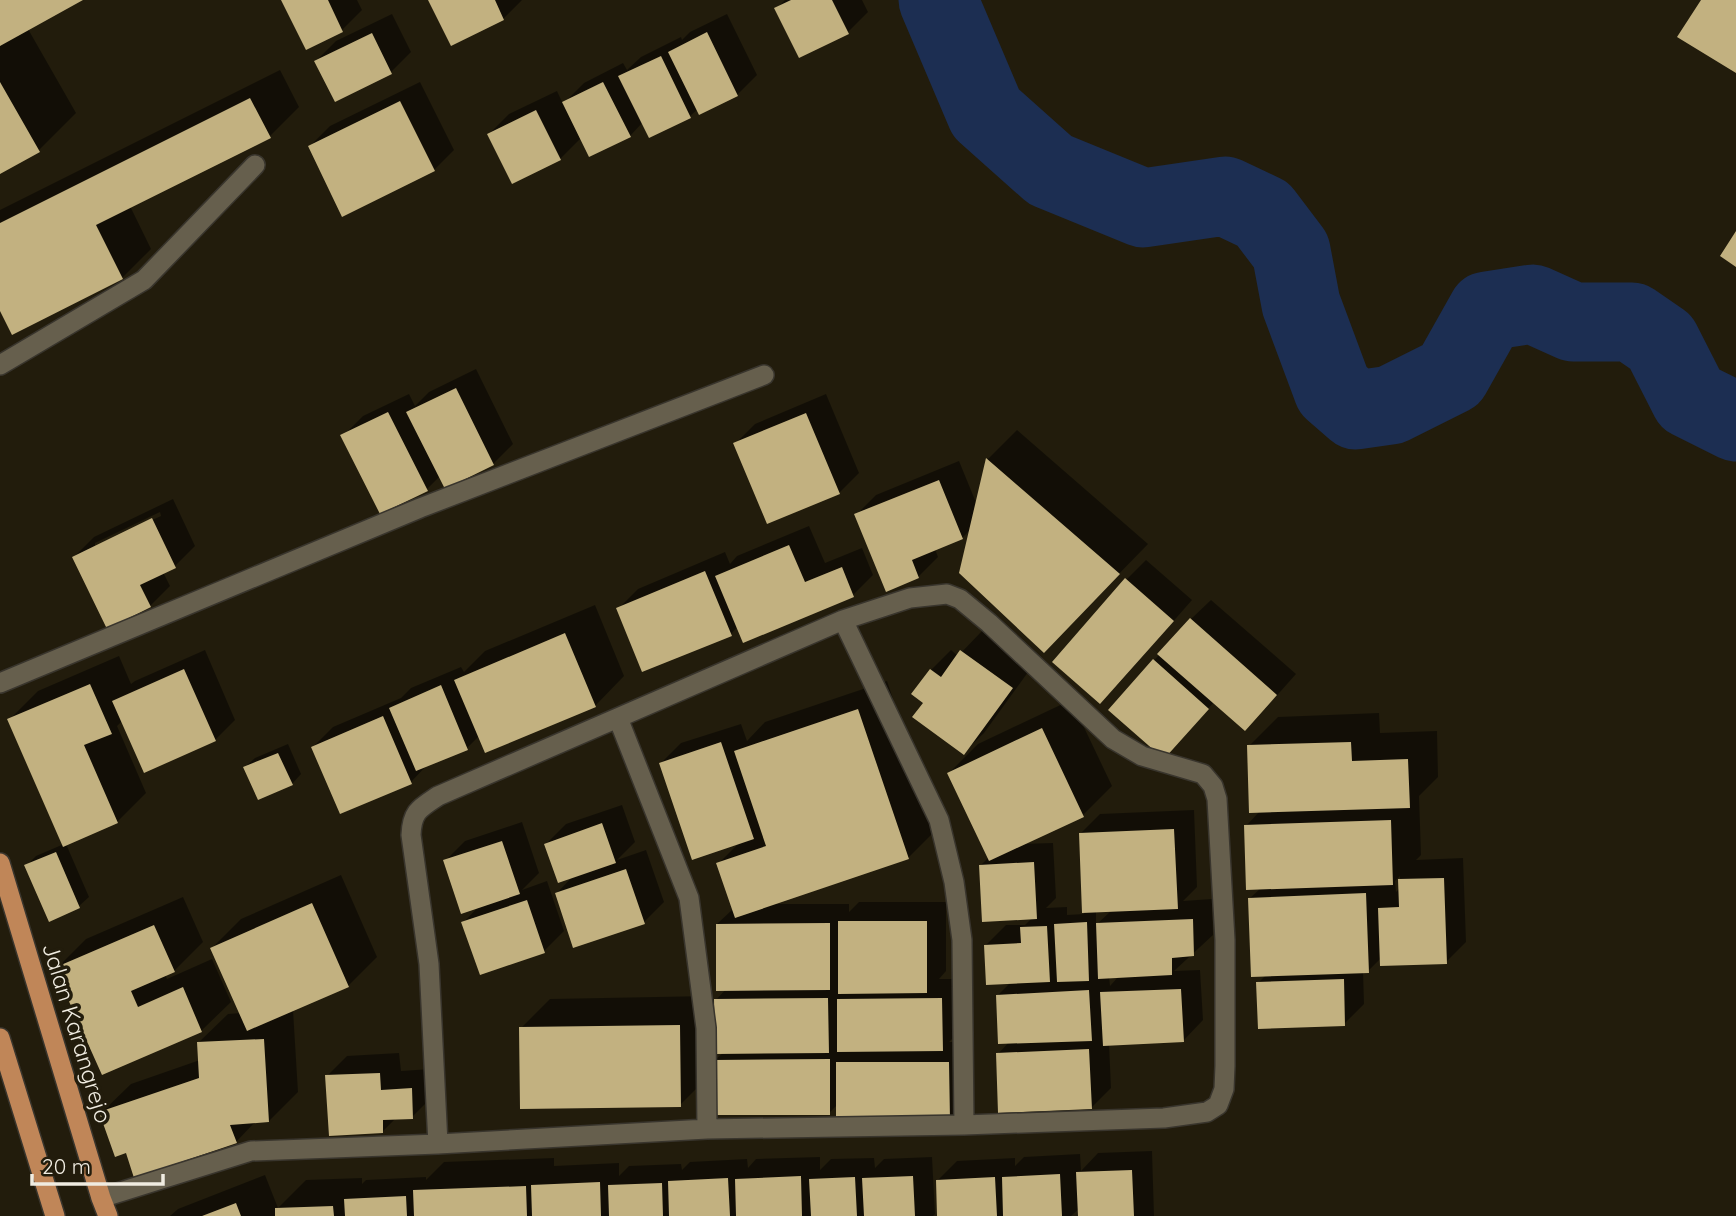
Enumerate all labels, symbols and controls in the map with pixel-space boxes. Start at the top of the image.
street label: Jalan Karangrejo [36,939,119,1126]
scale bar [32,1142,163,1186]
text: 20 m [42,1153,91,1179]

